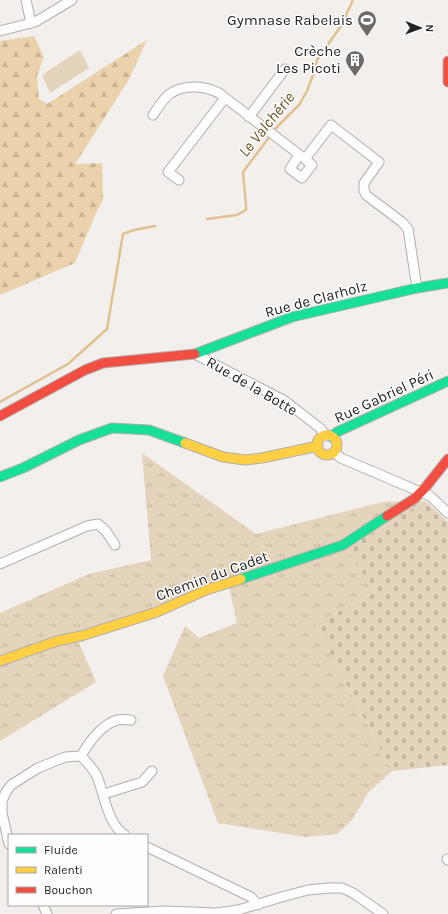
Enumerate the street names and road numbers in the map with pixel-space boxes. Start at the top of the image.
street label: Rue de Clarholz [263,277,369,321]
street label: Rue de la Botte [203,353,301,419]
street label: Rue Gabriel Péri [331,365,437,427]
street label: Chemin du Cadet [153,547,271,605]

